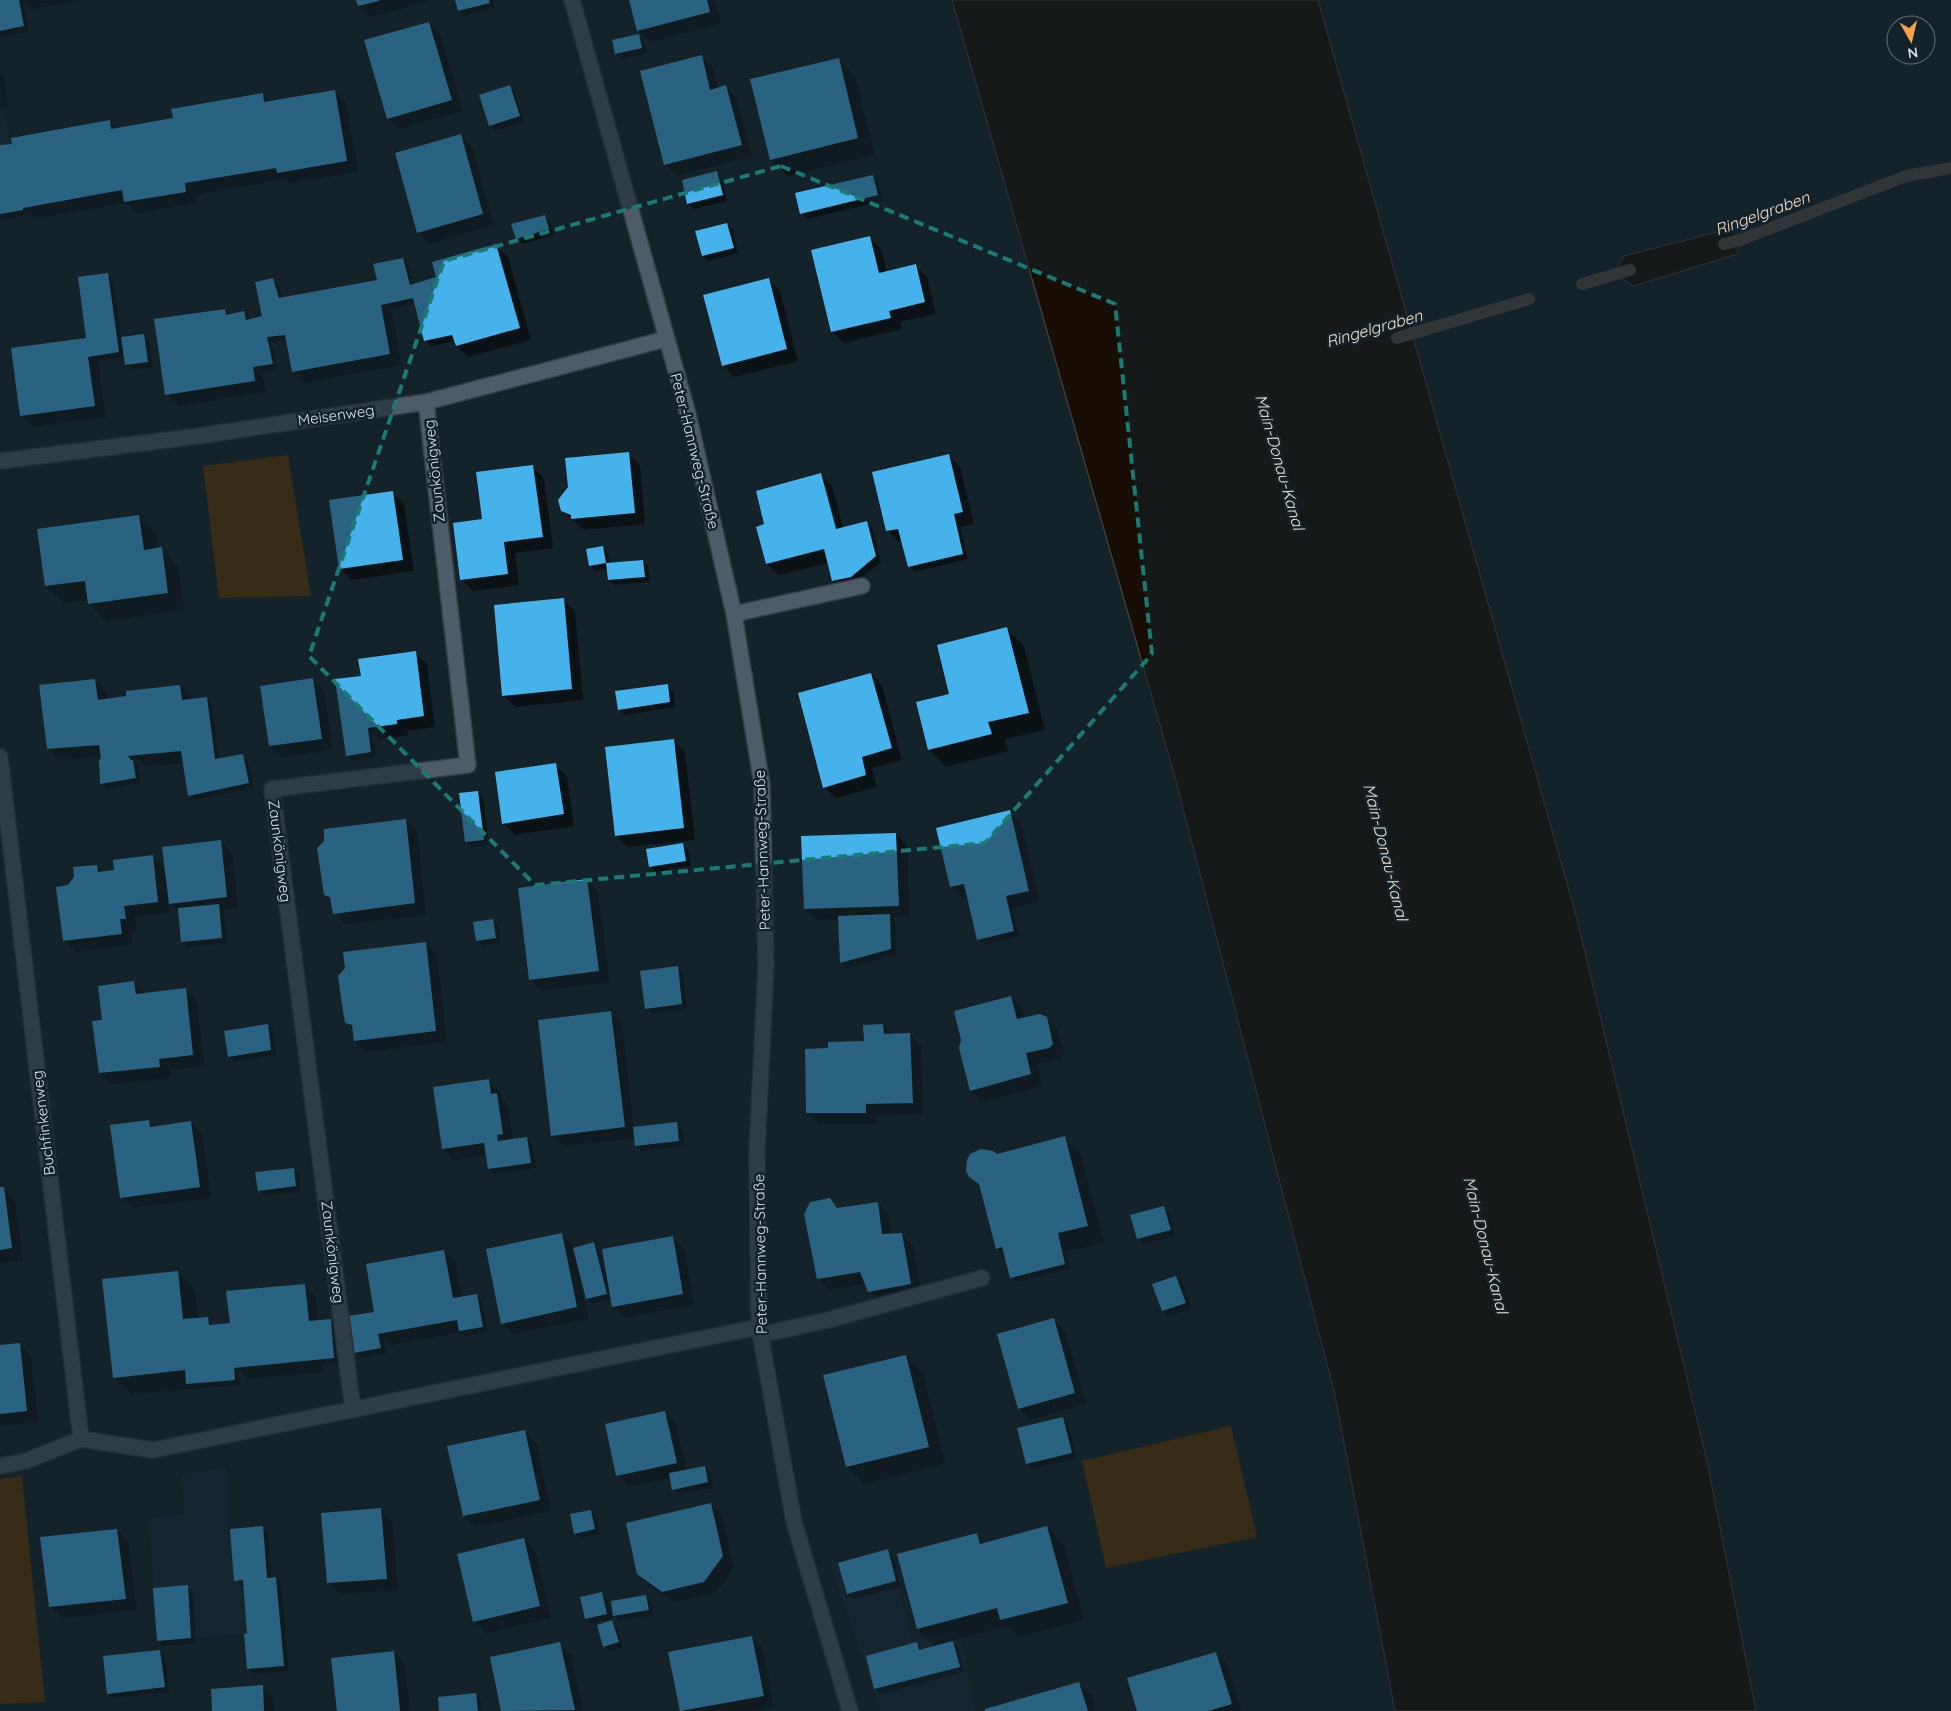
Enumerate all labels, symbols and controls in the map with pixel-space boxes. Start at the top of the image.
north arrow [1886,15,1936,65]
text: N [1906,43,1919,63]
water label: Ringelgraben [1712,186,1813,239]
water label: Ringelgraben [1324,305,1425,351]
street label: Peter-Hannweg-Straße [666,371,724,531]
water label: Main-Donau-Kanal [1251,392,1310,534]
street label: Meisenweg [296,400,376,430]
street label: Zaunkönigweg [419,419,449,523]
street label: Peter-Hannweg-Straße [750,770,774,930]
water label: Main-Donau-Kanal [1359,781,1413,925]
street label: Zaunkönigweg [264,799,296,903]
street label: Buchfinkenweg [27,1069,59,1177]
street label: Peter-Hannweg-Straße [749,1174,771,1334]
water label: Main-Donau-Kanal [1459,1174,1513,1318]
street label: Zaunkönigweg [317,1200,349,1304]

